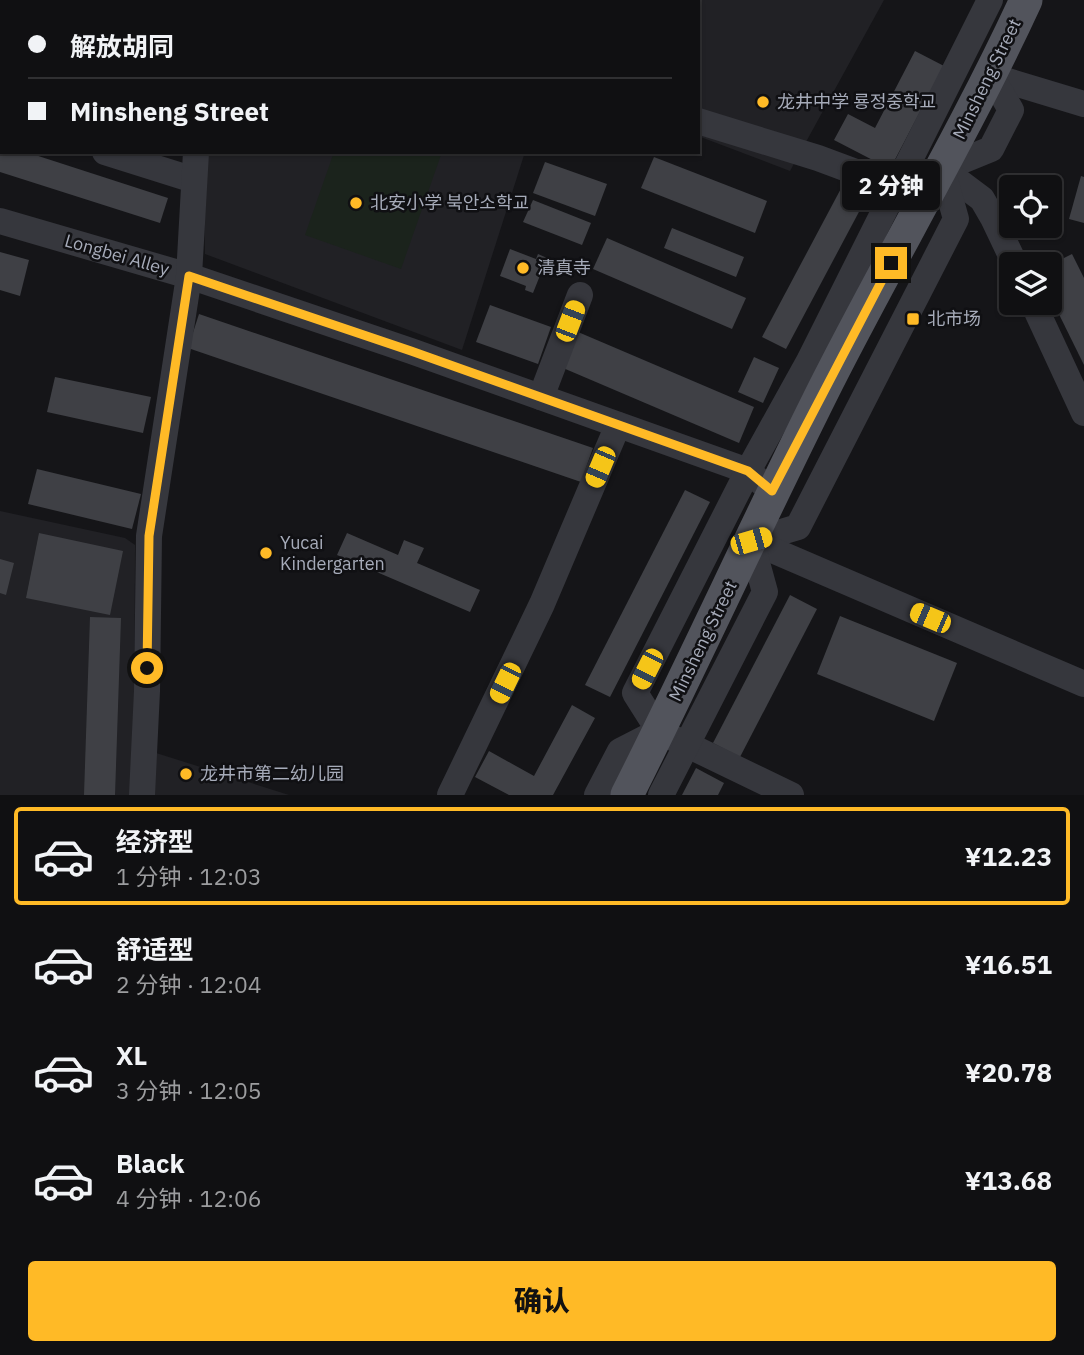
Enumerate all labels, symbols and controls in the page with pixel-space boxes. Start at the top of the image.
street label: Minsheng Street [947,15,1026,143]
text: 解放胡同 [70,29,174,63]
place label: 龙井中学 룡정중학교 [777,90,936,113]
text: Minsheng Street [70,94,269,128]
marker: 龙井中学 룡정중학교 [755,94,771,110]
callout: 2 分钟 [842,162,940,210]
text: 2 分钟 [858,170,924,200]
map controls [999,175,1062,315]
button: locate [999,175,1062,238]
place label: 北安小学 북안소학교 [370,191,529,214]
marker: 北安小学 북안소학교 [348,195,364,211]
street label: Longbei Alley [62,229,172,280]
route end [875,247,907,279]
button: layers [999,252,1062,315]
place label: 清真寺 [537,256,591,279]
marker: 清真寺 [515,260,531,276]
car [553,298,588,344]
place label: 北市场 [927,307,981,330]
marker: 北市场 [905,311,921,327]
car [583,444,618,490]
car [728,525,775,557]
place label: Yucai Kindergarten [280,531,385,575]
marker: Yucai Kindergarten [258,545,274,561]
street label: Minsheng Street [663,577,742,705]
car [907,600,954,636]
car [629,646,666,692]
route start [131,652,163,684]
car [487,660,524,706]
place label: 龙井市第二幼儿园 [200,762,344,785]
marker: 龙井市第二幼儿园 [178,766,194,782]
text: 经济型 [116,824,194,858]
icon: car [32,825,95,888]
text: ¥12.23 [965,839,1052,873]
text: 1 分钟 · 12:03 [116,861,262,891]
text: 舒适型 [116,932,194,966]
icon: car [32,933,95,996]
text: ¥16.51 [965,947,1052,981]
text: 2 分钟 · 12:04 [116,969,262,999]
text: XL [116,1038,147,1072]
icon: car [32,1041,95,1104]
text: ¥20.78 [965,1055,1052,1089]
text: 3 分钟 · 12:05 [116,1075,262,1105]
text: Black [116,1146,184,1180]
icon: car [32,1149,95,1212]
text: ¥13.68 [965,1163,1052,1197]
text: 4 分钟 · 12:06 [116,1183,262,1213]
button: 确认 [28,1261,1056,1341]

